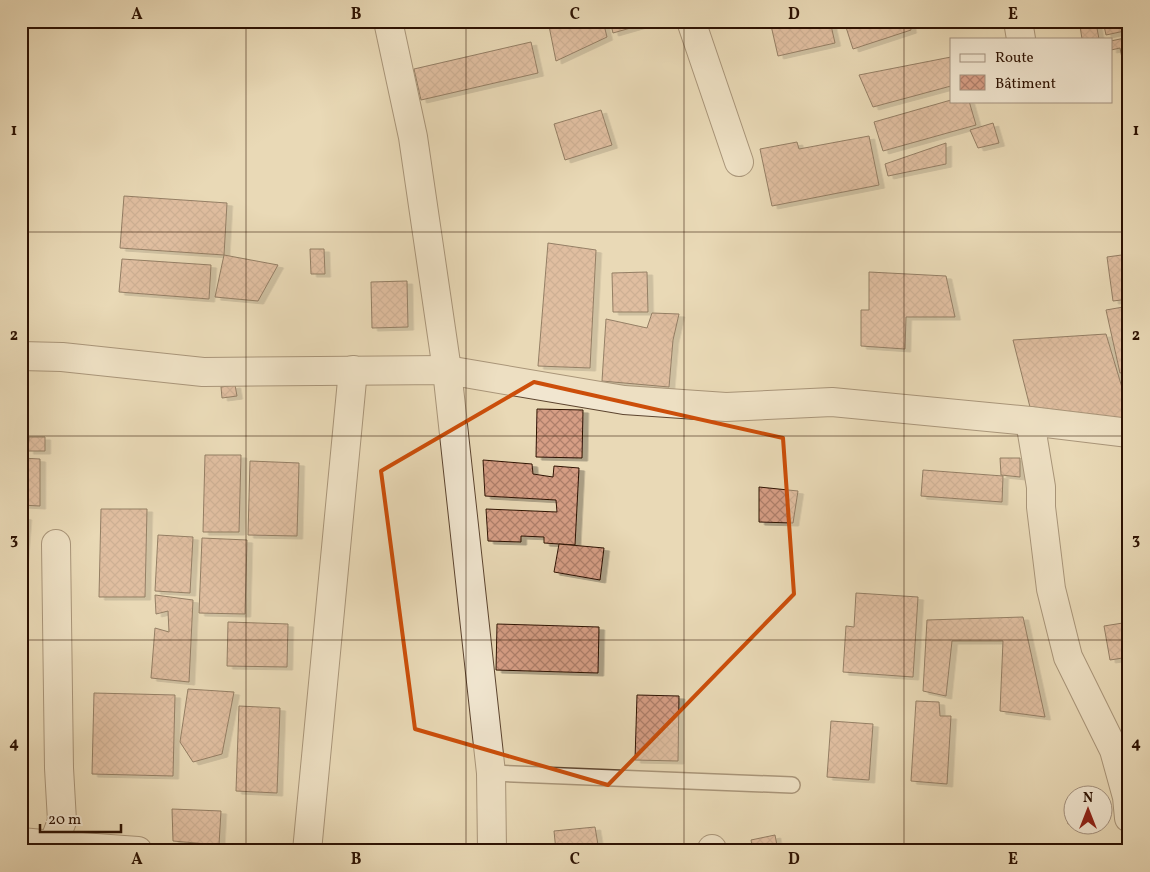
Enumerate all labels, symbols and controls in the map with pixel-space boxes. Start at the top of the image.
text: A [131,4,143,26]
text: B [351,4,362,26]
text: C [570,4,580,26]
text: D [788,4,800,26]
text: E [1008,4,1018,26]
legend [950,38,1112,102]
text: Route [995,48,1034,69]
text: Bâtiment [995,74,1056,95]
text: 1 [11,120,17,142]
text: 1 [1133,120,1139,142]
text: 2 [10,325,18,347]
text: 2 [1132,325,1140,347]
text: 3 [10,529,18,551]
text: 3 [1132,529,1140,551]
text: 4 [9,733,19,755]
text: 4 [1131,733,1141,755]
north arrow [1062,784,1112,834]
text: N [1083,789,1093,808]
scale bar [40,802,121,834]
text: 20 m [48,810,81,831]
text: A [131,849,143,871]
text: B [351,849,362,871]
text: C [570,849,580,871]
text: D [788,849,800,871]
text: E [1008,849,1018,871]

